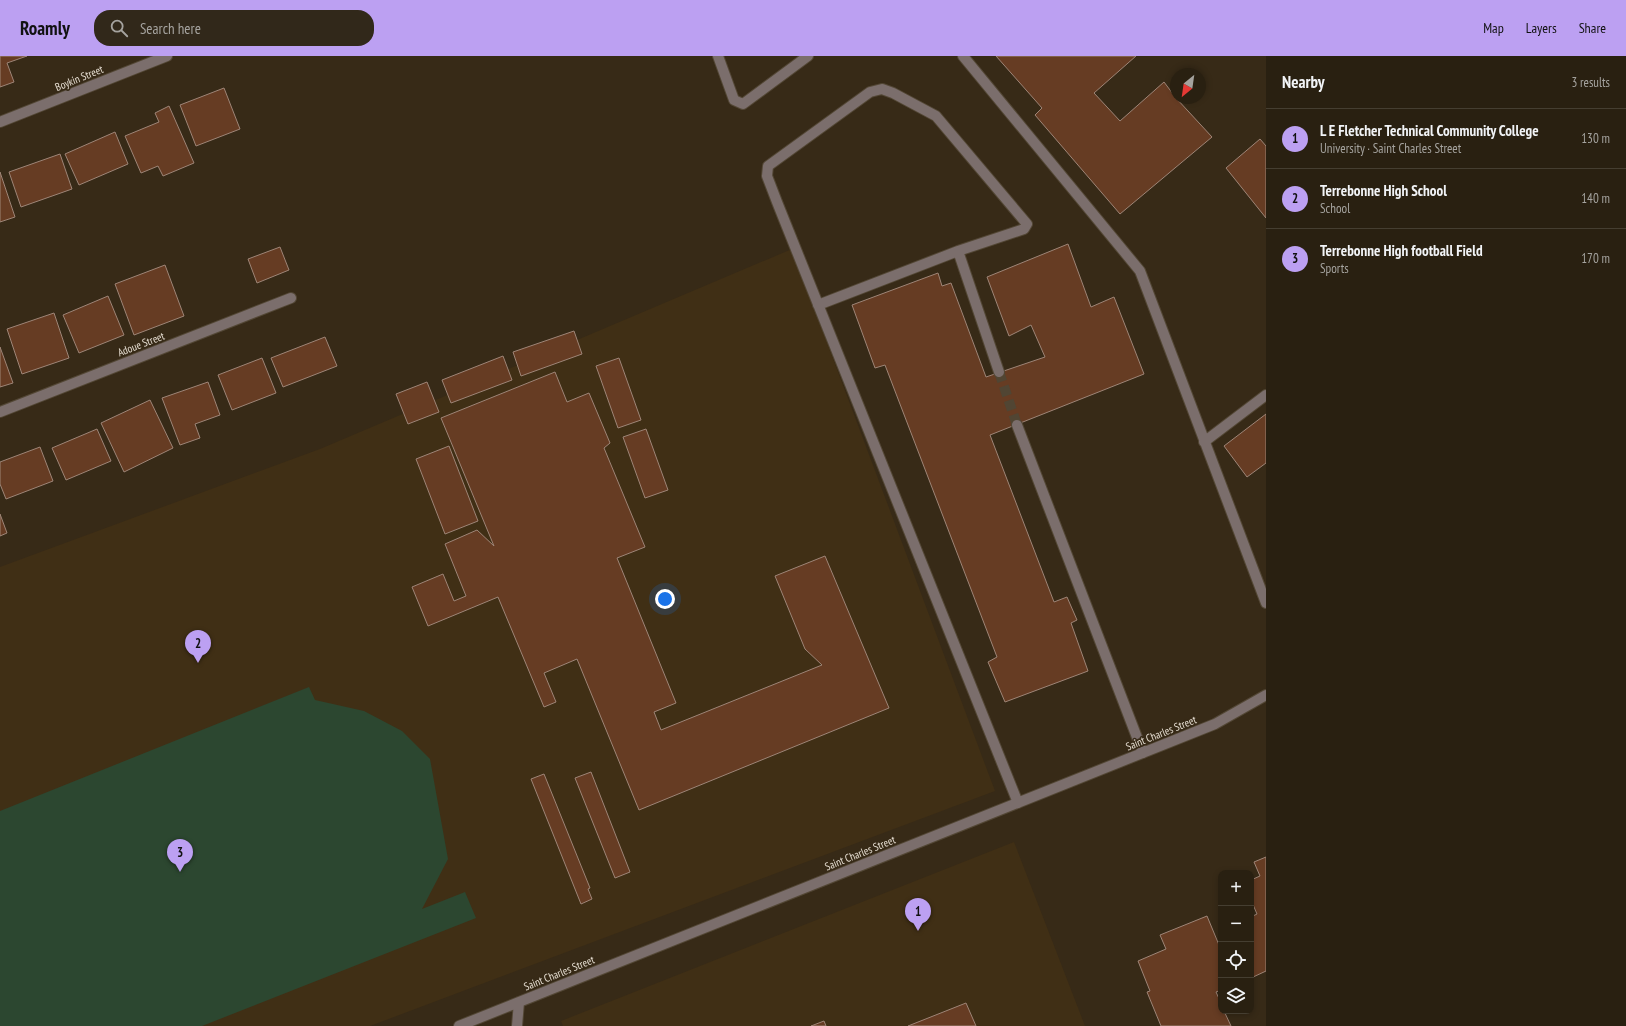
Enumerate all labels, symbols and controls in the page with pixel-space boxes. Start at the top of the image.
search box [94,10,374,46]
text: Roamly [20,16,70,40]
icon: search [108,17,130,39]
text: Search here [140,19,201,38]
text: Map [1483,19,1504,37]
text: Layers [1526,19,1557,37]
text: Share [1579,19,1606,37]
street label: Boykin Street [53,62,105,94]
north arrow [1170,68,1206,104]
text: Nearby [1282,71,1325,93]
text: 3 results [1571,74,1610,91]
text: L E Fletcher Technical Community College [1320,121,1539,140]
text: 1 [1292,130,1298,147]
text: 130 m [1581,130,1610,147]
text: University · Saint Charles Street [1320,140,1461,157]
text: Terrebonne High School [1320,181,1447,200]
text: 2 [1292,190,1298,207]
text: 140 m [1581,190,1610,207]
text: School [1320,200,1350,217]
text: Terrebonne High football Field [1320,241,1483,260]
text: 3 [1292,250,1298,267]
text: 170 m [1581,250,1610,267]
text: Sports [1320,260,1349,277]
street label: Adoue Street [116,329,166,359]
your location [655,589,675,609]
pin: 2 [185,630,211,663]
street label: Saint Charles Street [1124,712,1198,754]
street label: Saint Charles Street [823,832,897,874]
pin: 3 [167,839,193,872]
map controls [1218,870,1254,1014]
button: + [1218,870,1254,906]
pin: 1 [905,898,931,931]
button: − [1218,906,1254,942]
button: locate [1218,942,1254,978]
street label: Saint Charles Street [522,952,596,994]
button: layers [1218,978,1254,1014]

